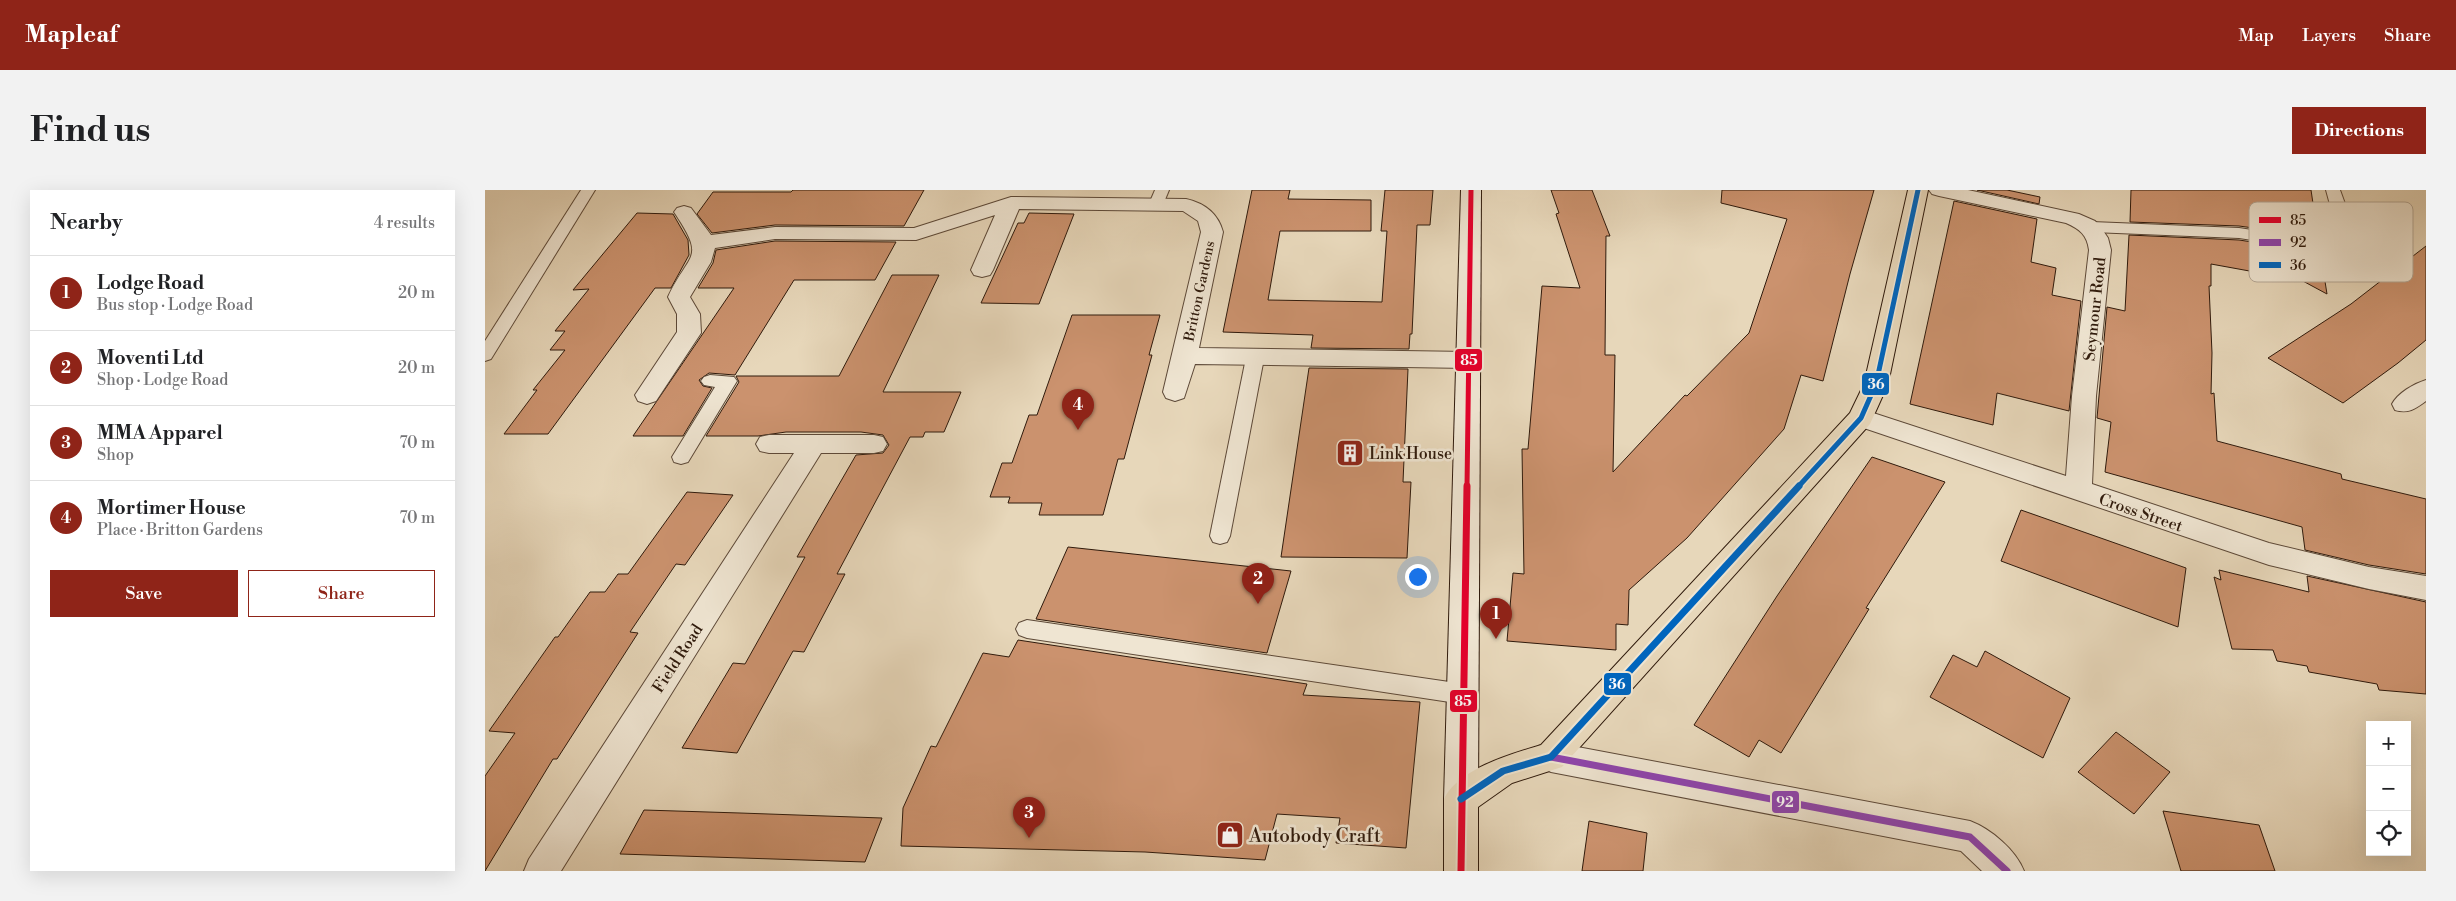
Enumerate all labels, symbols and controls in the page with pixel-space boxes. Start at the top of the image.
text: Mapleaf [25,20,118,50]
text: Map [2239,24,2274,47]
text: Layers [2302,24,2356,47]
text: Share [2384,24,2431,47]
button: Directions [2292,107,2426,154]
text: Find us [30,109,150,152]
legend [2249,202,2413,282]
text: Nearby [50,210,123,236]
text: 85 [2290,212,2307,230]
text: 4 results [374,213,435,233]
text: 92 [2290,234,2306,252]
street label: Britton Gardens [1180,239,1219,344]
street label: Seymour Road [2080,256,2110,362]
text: 36 [2290,257,2307,275]
text: Lodge Road [97,271,204,295]
text: 1 [62,283,70,303]
text: 20 m [398,283,435,303]
text: Bus stop · Lodge Road [97,295,253,315]
text: Moventi Ltd [97,346,204,370]
line badge: 85 [1454,348,1483,372]
text: 85 [1460,352,1478,370]
text: 2 [61,358,71,378]
text: 20 m [398,358,435,378]
text: Shop · Lodge Road [97,370,228,390]
line badge: 36 [1861,372,1890,396]
text: 36 [1867,376,1885,394]
pin: 4 [1062,389,1094,430]
text: MMA Apparel [97,421,223,445]
text: 3 [61,433,71,453]
text: 70 m [399,433,435,453]
building icon: Link House [1335,438,1365,468]
place label: Link House [1369,444,1452,464]
text: Shop [97,445,134,465]
street label: Cross Street [2096,489,2186,537]
text: Mortimer House [97,496,246,520]
text: 4 [61,508,71,528]
text: 70 m [399,508,435,528]
text: Place · Britton Gardens [97,520,263,540]
pin: 2 [1242,563,1274,604]
your location [1405,564,1431,590]
button: Save [50,570,238,617]
button: Share [248,570,435,617]
pin: 1 [1480,598,1512,639]
street label: Field Road [648,620,707,697]
line badge: 36 [1603,672,1632,696]
text: 36 [1608,676,1626,694]
line badge: 85 [1449,689,1478,713]
text: 85 [1454,693,1472,711]
map controls [2366,721,2411,856]
button: + [2366,721,2411,766]
button: − [2366,766,2411,811]
line badge: 92 [1771,790,1800,814]
text: 92 [1776,794,1794,812]
pin: 3 [1013,797,1045,838]
button: locate [2366,811,2411,856]
shop icon: Autobody Craft [1215,820,1245,850]
place label: Autobody Craft [1248,824,1381,848]

